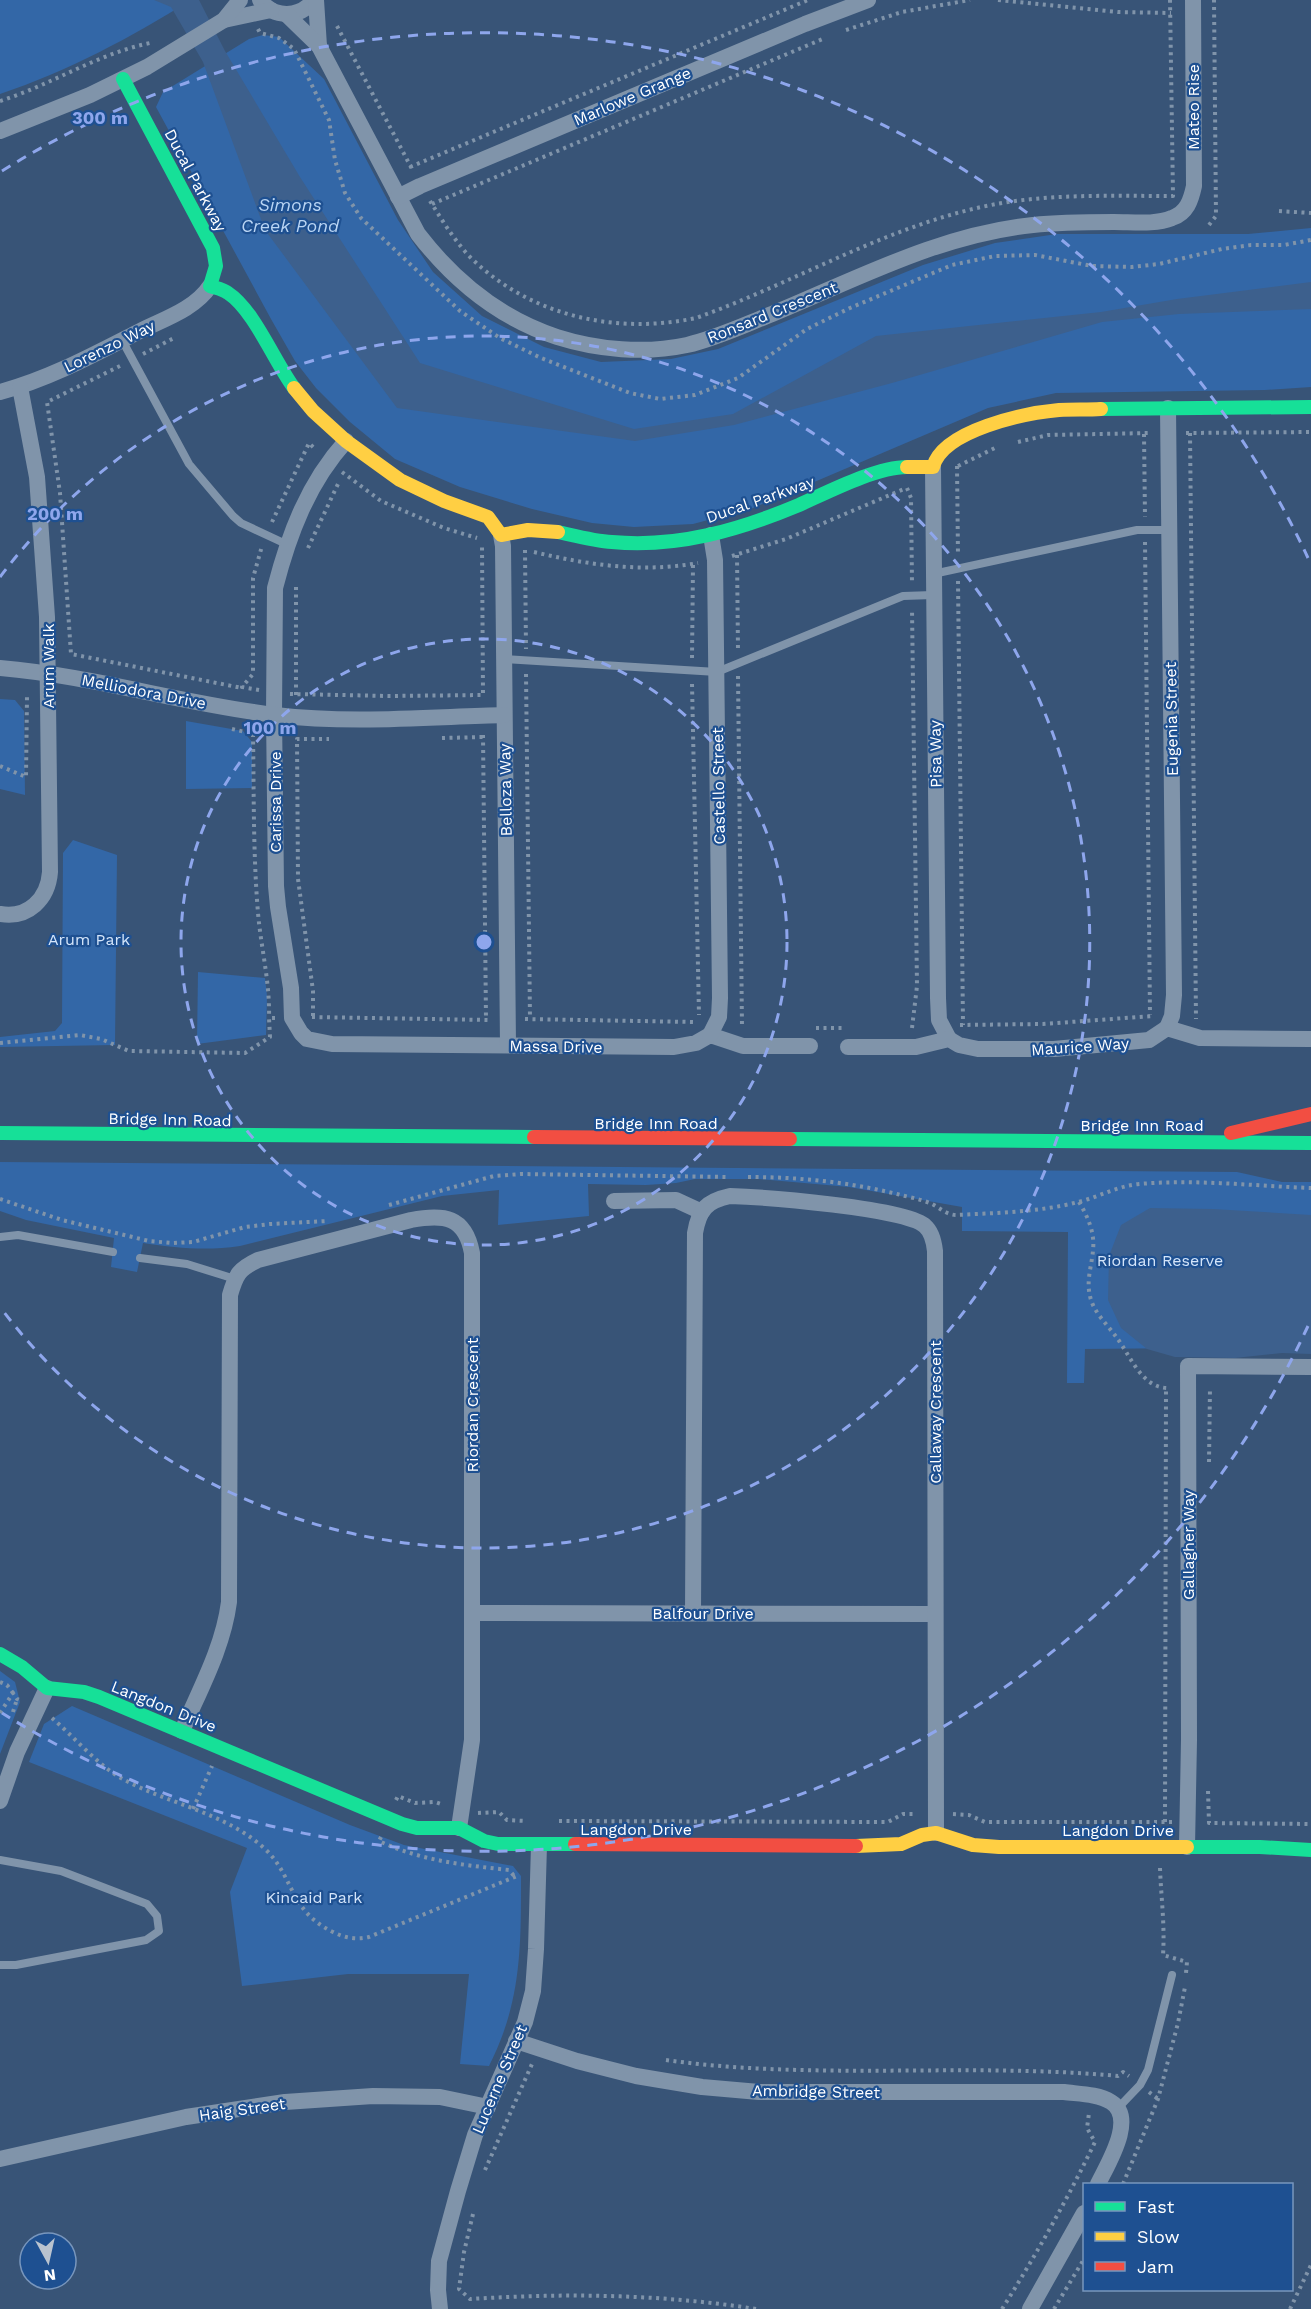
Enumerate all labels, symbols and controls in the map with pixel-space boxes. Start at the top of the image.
street label: Marlowe Grange [571,63,694,130]
street label: Mateo Rise [1184,64,1203,150]
text: 300 m [72,107,128,128]
street label: Ducal Parkway [160,126,231,236]
water label: Simons Creek Pond [241,194,340,236]
street label: Ronsard Crescent [704,278,840,347]
street label: Lorenzo Way [61,316,159,377]
street label: Ducal Parkway [703,472,818,527]
text: 200 m [27,503,83,524]
street label: Arum Walk [39,623,58,709]
street label: Eugenia Street [1161,662,1182,776]
street label: Melliodora Drive [80,670,208,713]
text: 100 m [243,717,297,738]
street label: Pisa Way [925,719,946,788]
street label: Castello Street [708,727,729,845]
street label: Belloza Way [495,743,516,837]
street label: Carissa Drive [266,751,285,853]
park label: Arum Park [48,930,130,949]
centre of rings [474,932,494,952]
street label: Maurice Way [1030,1034,1130,1059]
street label: Massa Drive [509,1036,603,1057]
street label: Bridge Inn Road [108,1109,232,1130]
street label: Bridge Inn Road [594,1114,718,1133]
street label: Bridge Inn Road [1080,1116,1204,1135]
park label: Riordan Reserve [1097,1251,1223,1270]
street label: Riordan Crescent [463,1337,482,1472]
street label: Callaway Crescent [926,1340,945,1484]
street label: Gallagher Way [1179,1489,1198,1600]
street label: Balfour Drive [652,1604,754,1623]
street label: Langdon Drive [108,1677,219,1736]
street label: Langdon Drive [580,1820,692,1839]
street label: Langdon Drive [1062,1821,1174,1840]
park label: Kincaid Park [266,1888,362,1907]
street label: Lucerne Street [468,2021,531,2137]
street label: Ambridge Street [752,2081,880,2102]
street label: Haig Street [198,2094,287,2125]
legend [1083,2183,1293,2291]
text: Fast [1137,2196,1175,2217]
text: Slow [1137,2226,1180,2247]
north arrow [18,2231,78,2291]
text: Jam [1137,2256,1174,2277]
text: N [43,2265,57,2286]

